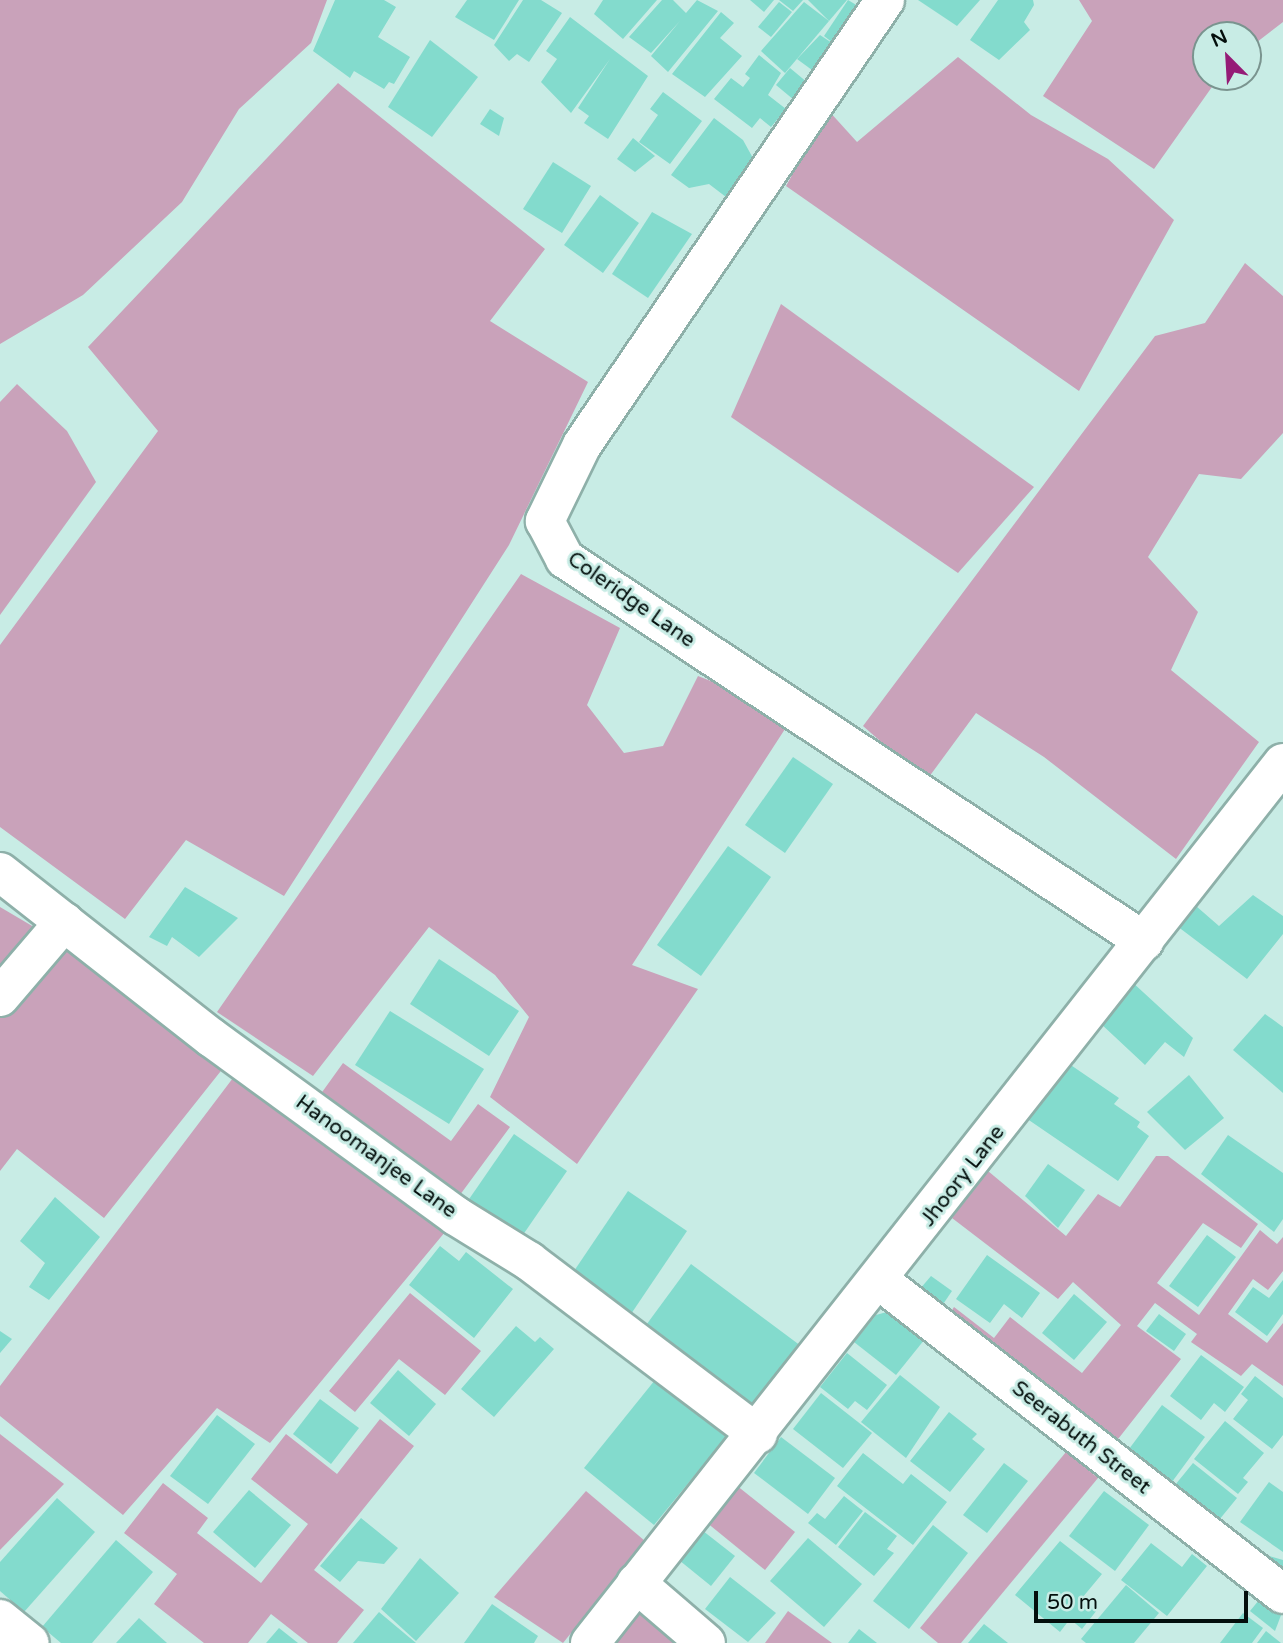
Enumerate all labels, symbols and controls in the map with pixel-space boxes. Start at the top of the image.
north arrow [1192,21,1262,91]
text: N [1208,25,1231,52]
street label: Coleridge Lane [562,547,700,653]
street label: Hanoomanjee Lane [291,1090,461,1224]
street label: Jhoory Lane [916,1120,1010,1232]
street label: Seerabuth Street [1007,1376,1155,1500]
scale bar [1038,1576,1252,1620]
text: 50 m [1047,1590,1098,1615]

